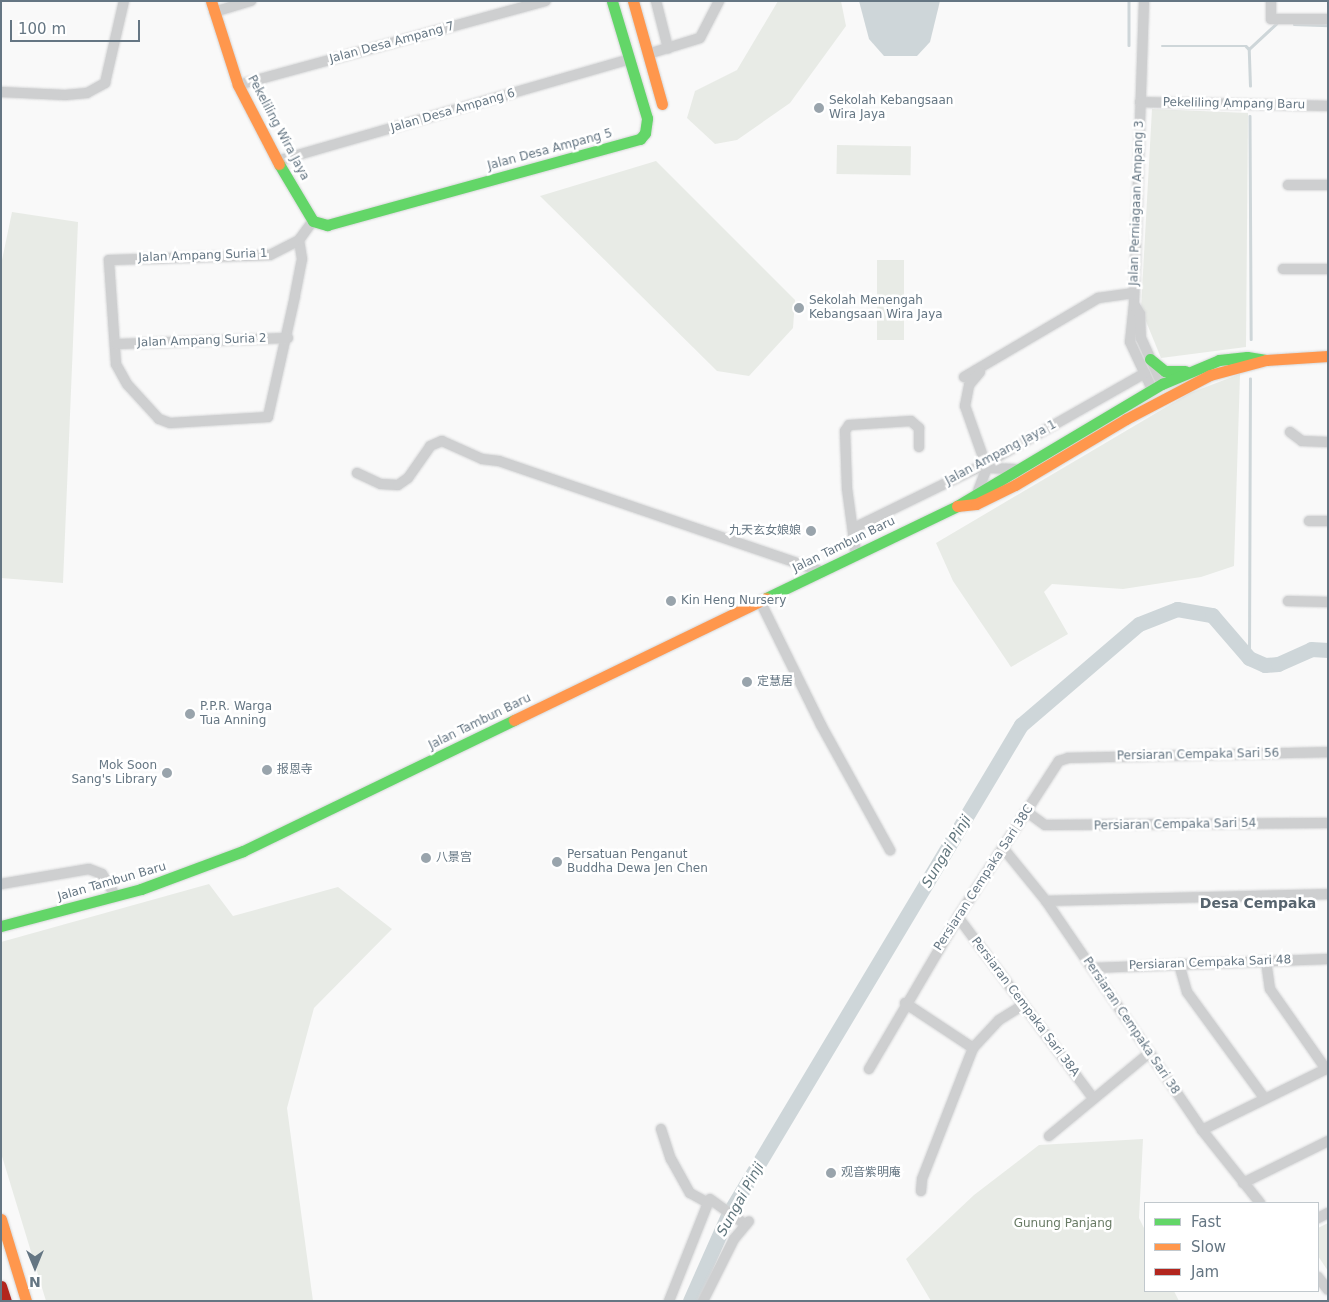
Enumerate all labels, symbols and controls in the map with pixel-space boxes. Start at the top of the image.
scale bar [12,10,142,42]
street label: Jalan Desa Ampang 7 [328,19,456,67]
text: 100 m [18,20,66,38]
street label: Pekeliling Wira Jaya [244,73,312,183]
street label: Jalan Desa Ampang 6 [389,86,517,136]
place label: Sekolah Kebangsaan Wira Jaya [829,94,953,122]
street label: Pekeliling Ampang Baru [1163,96,1305,112]
marker: Sekolah Kebangsaan Wira Jaya [813,102,825,114]
street label: Jalan Perniagaan Ampang 3 [1127,120,1147,286]
street label: Jalan Desa Ampang 5 [486,126,614,174]
street label: Jalan Ampang Suria 1 [138,247,268,265]
place label: Sekolah Menengah Kebangsaan Wira Jaya [809,294,943,322]
marker: Sekolah Menengah Kebangsaan Wira Jaya [793,302,805,314]
street label: Jalan Ampang Suria 2 [137,332,267,350]
street label: Jalan Ampang Jaya 1 [943,418,1059,488]
street label: Jalan Tambun Baru [790,514,898,576]
place label: 九天玄女娘娘 [729,524,801,538]
marker: 九天玄女娘娘 [805,525,817,537]
place label: Kin Heng Nursery [681,594,786,608]
marker: Kin Heng Nursery [665,595,677,607]
place label: 定慧居 [757,675,793,689]
marker: 定慧居 [741,676,753,688]
street label: Jalan Tambun Baru [426,691,534,753]
place label: P.P.R. Warga Tua Anning [200,700,272,728]
marker: P.P.R. Warga Tua Anning [184,708,196,720]
street label: Persiaran Cempaka Sari 56 [1117,746,1279,764]
place label: Mok Soon Sang's Library [71,759,157,787]
place label: 报恩寺 [277,763,313,777]
marker: 报恩寺 [261,764,273,776]
marker: Mok Soon Sang's Library [161,767,173,779]
street label: Persiaran Cempaka Sari 38C [931,802,1037,954]
water label: Sungai Pinji [918,812,974,890]
street label: Persiaran Cempaka Sari 54 [1094,816,1256,834]
place label: Persatuan Penganut Buddha Dewa Jen Chen [567,848,708,876]
place label: 八景宫 [436,851,472,865]
marker: 八景宫 [420,852,432,864]
marker: Persatuan Penganut Buddha Dewa Jen Chen [551,856,563,868]
street label: Jalan Tambun Baru [56,860,168,904]
district label: Desa Cempaka [1200,895,1316,911]
street label: Persiaran Cempaka Sari 38A [968,935,1082,1079]
street label: Persiaran Cempaka Sari 48 [1129,953,1291,973]
street label: Persiaran Cempaka Sari 38 [1080,955,1182,1097]
water label: Sungai Pinji [713,1159,767,1239]
place label: 观音紫明庵 [841,1166,901,1180]
marker: 观音紫明庵 [825,1167,837,1179]
legend [1144,1202,1319,1292]
text: Fast [1191,1213,1221,1231]
park label: Gunung Panjang [1014,1217,1112,1231]
text: Slow [1191,1238,1226,1256]
north arrow [10,1242,60,1292]
text: Jam [1191,1263,1219,1281]
text: N [29,1274,41,1290]

